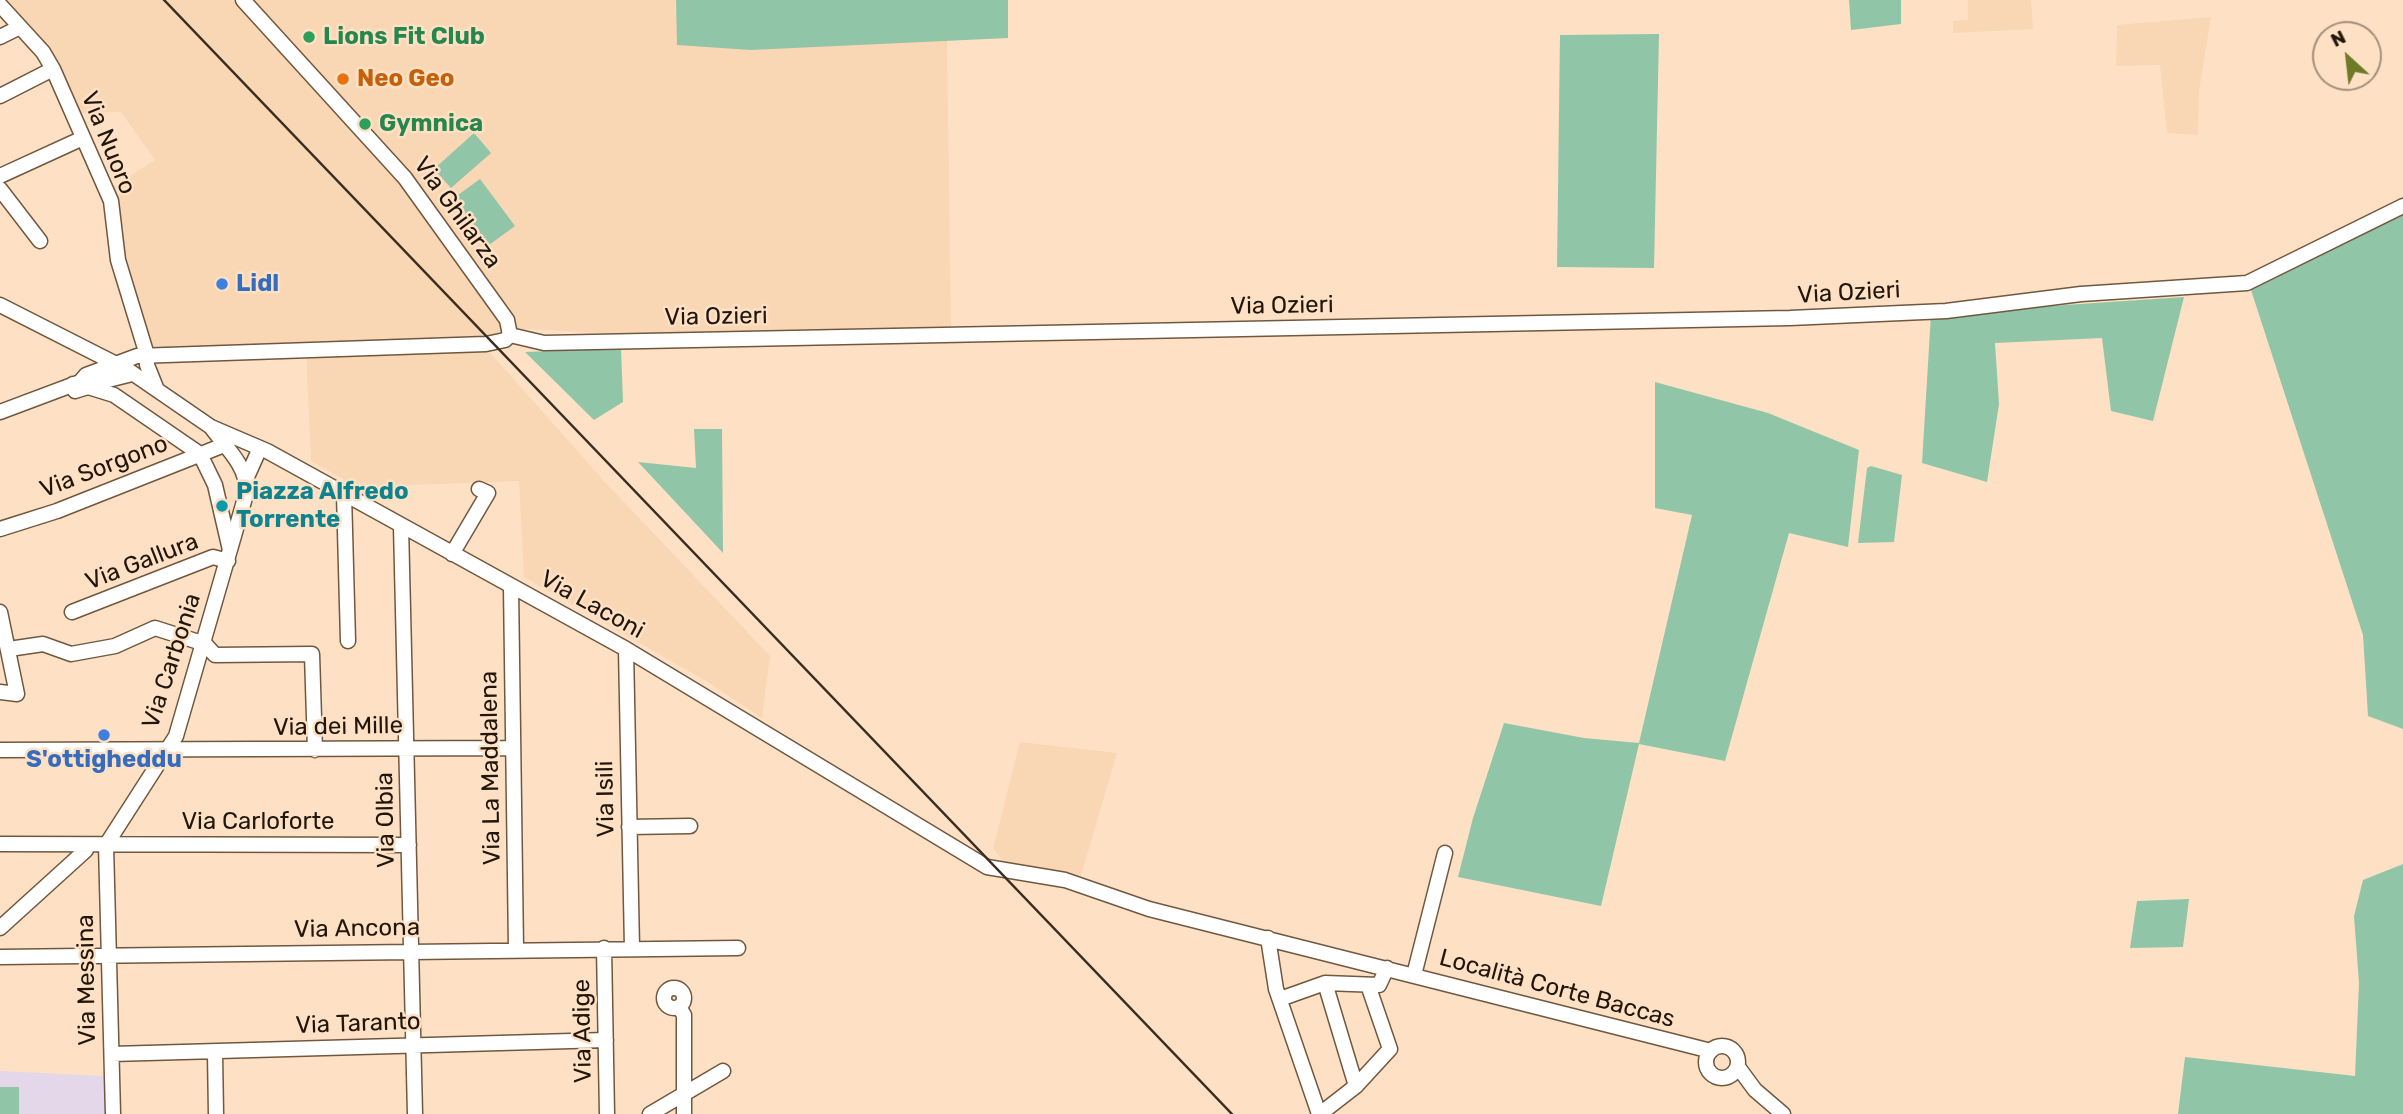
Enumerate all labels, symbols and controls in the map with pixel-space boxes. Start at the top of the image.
north arrow [2312,21,2382,91]
place label: Lions Fit Club [323,23,485,51]
text: N [2327,25,2349,52]
marker: Lions Fit Club [301,29,317,45]
place label: Neo Geo [357,65,454,93]
marker: Neo Geo [335,71,351,87]
street label: Via Nuoro [74,87,142,199]
place label: Gymnica [379,110,483,138]
marker: Gymnica [357,116,373,132]
street label: Via Ghilarza [407,152,507,274]
place label: Lidl [236,270,279,298]
marker: Lidl [214,276,230,292]
street label: Via Ozieri [1797,276,1901,310]
street label: Via Ozieri [1230,291,1334,321]
street label: Via Ozieri [664,302,768,332]
street label: Via Sorgono [36,429,172,505]
place label: Piazza Alfredo Torrente [236,478,409,534]
marker: Piazza Alfredo Torrente [214,498,230,514]
street label: Via Gallura [82,527,202,597]
street label: Via Laconi [535,565,649,645]
street label: Via Carbonia [137,590,207,732]
street label: Via La Maddalena [475,671,507,865]
street label: Via dei Mille [273,711,403,743]
marker: S'ottigheddu [96,727,112,743]
place label: S'ottigheddu [26,746,182,774]
street label: Via Isili [591,760,621,838]
street label: Via Olbia [371,772,401,868]
street label: Via Carloforte [181,808,335,836]
street label: Via Messina [71,914,103,1046]
street label: Via Ancona [294,914,420,944]
street label: Località Corte Baccas [1436,944,1678,1034]
street label: Via Adige [568,979,598,1083]
street label: Via Taranto [295,1007,421,1041]

